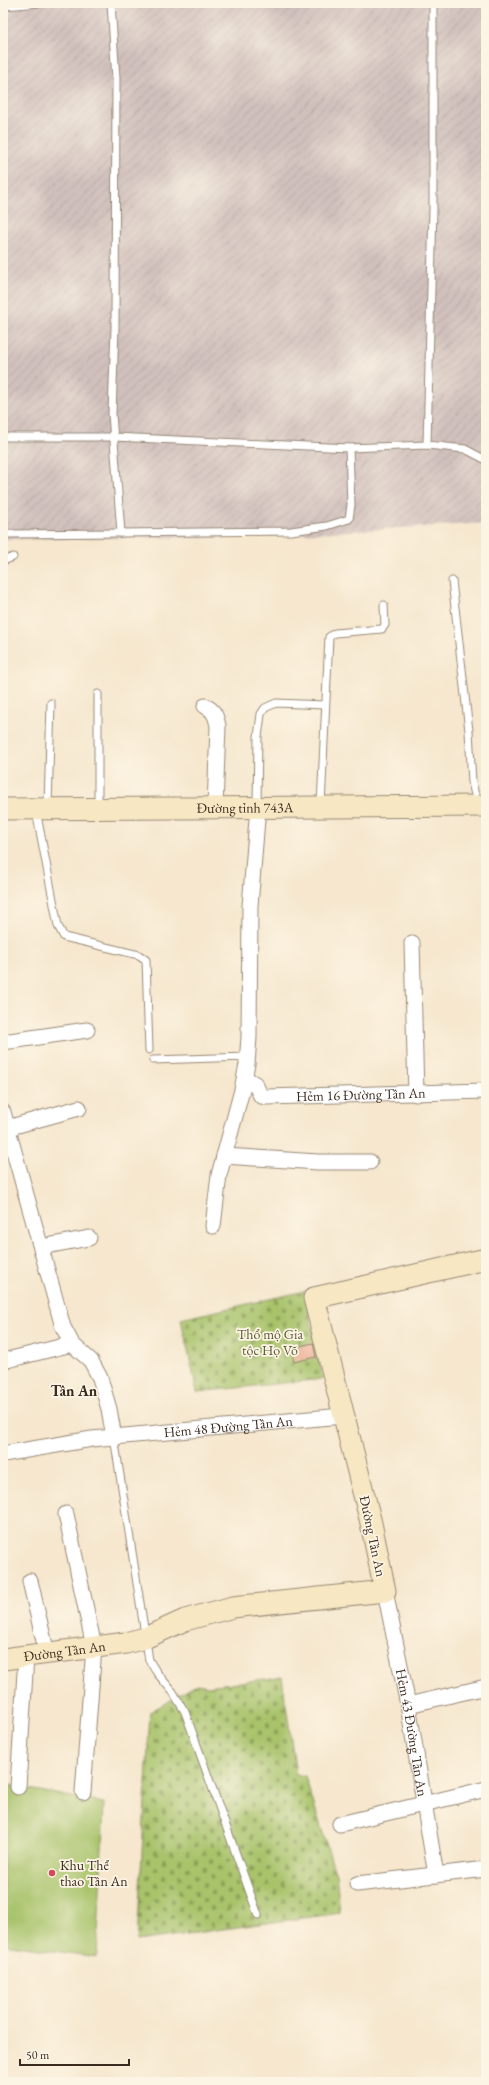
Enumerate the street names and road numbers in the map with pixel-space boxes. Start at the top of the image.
street label: Đường tỉnh 743A [196,798,294,817]
street label: Hẻm 16 Đường Tân An [296,1084,426,1105]
street label: Hẻm 48 Đường Tân An [163,1412,294,1441]
street label: Đường Tân An [356,1494,391,1579]
street label: Đường Tân An [22,1637,107,1665]
street label: Hẻm 43 Đường Tân An [392,1667,432,1798]

